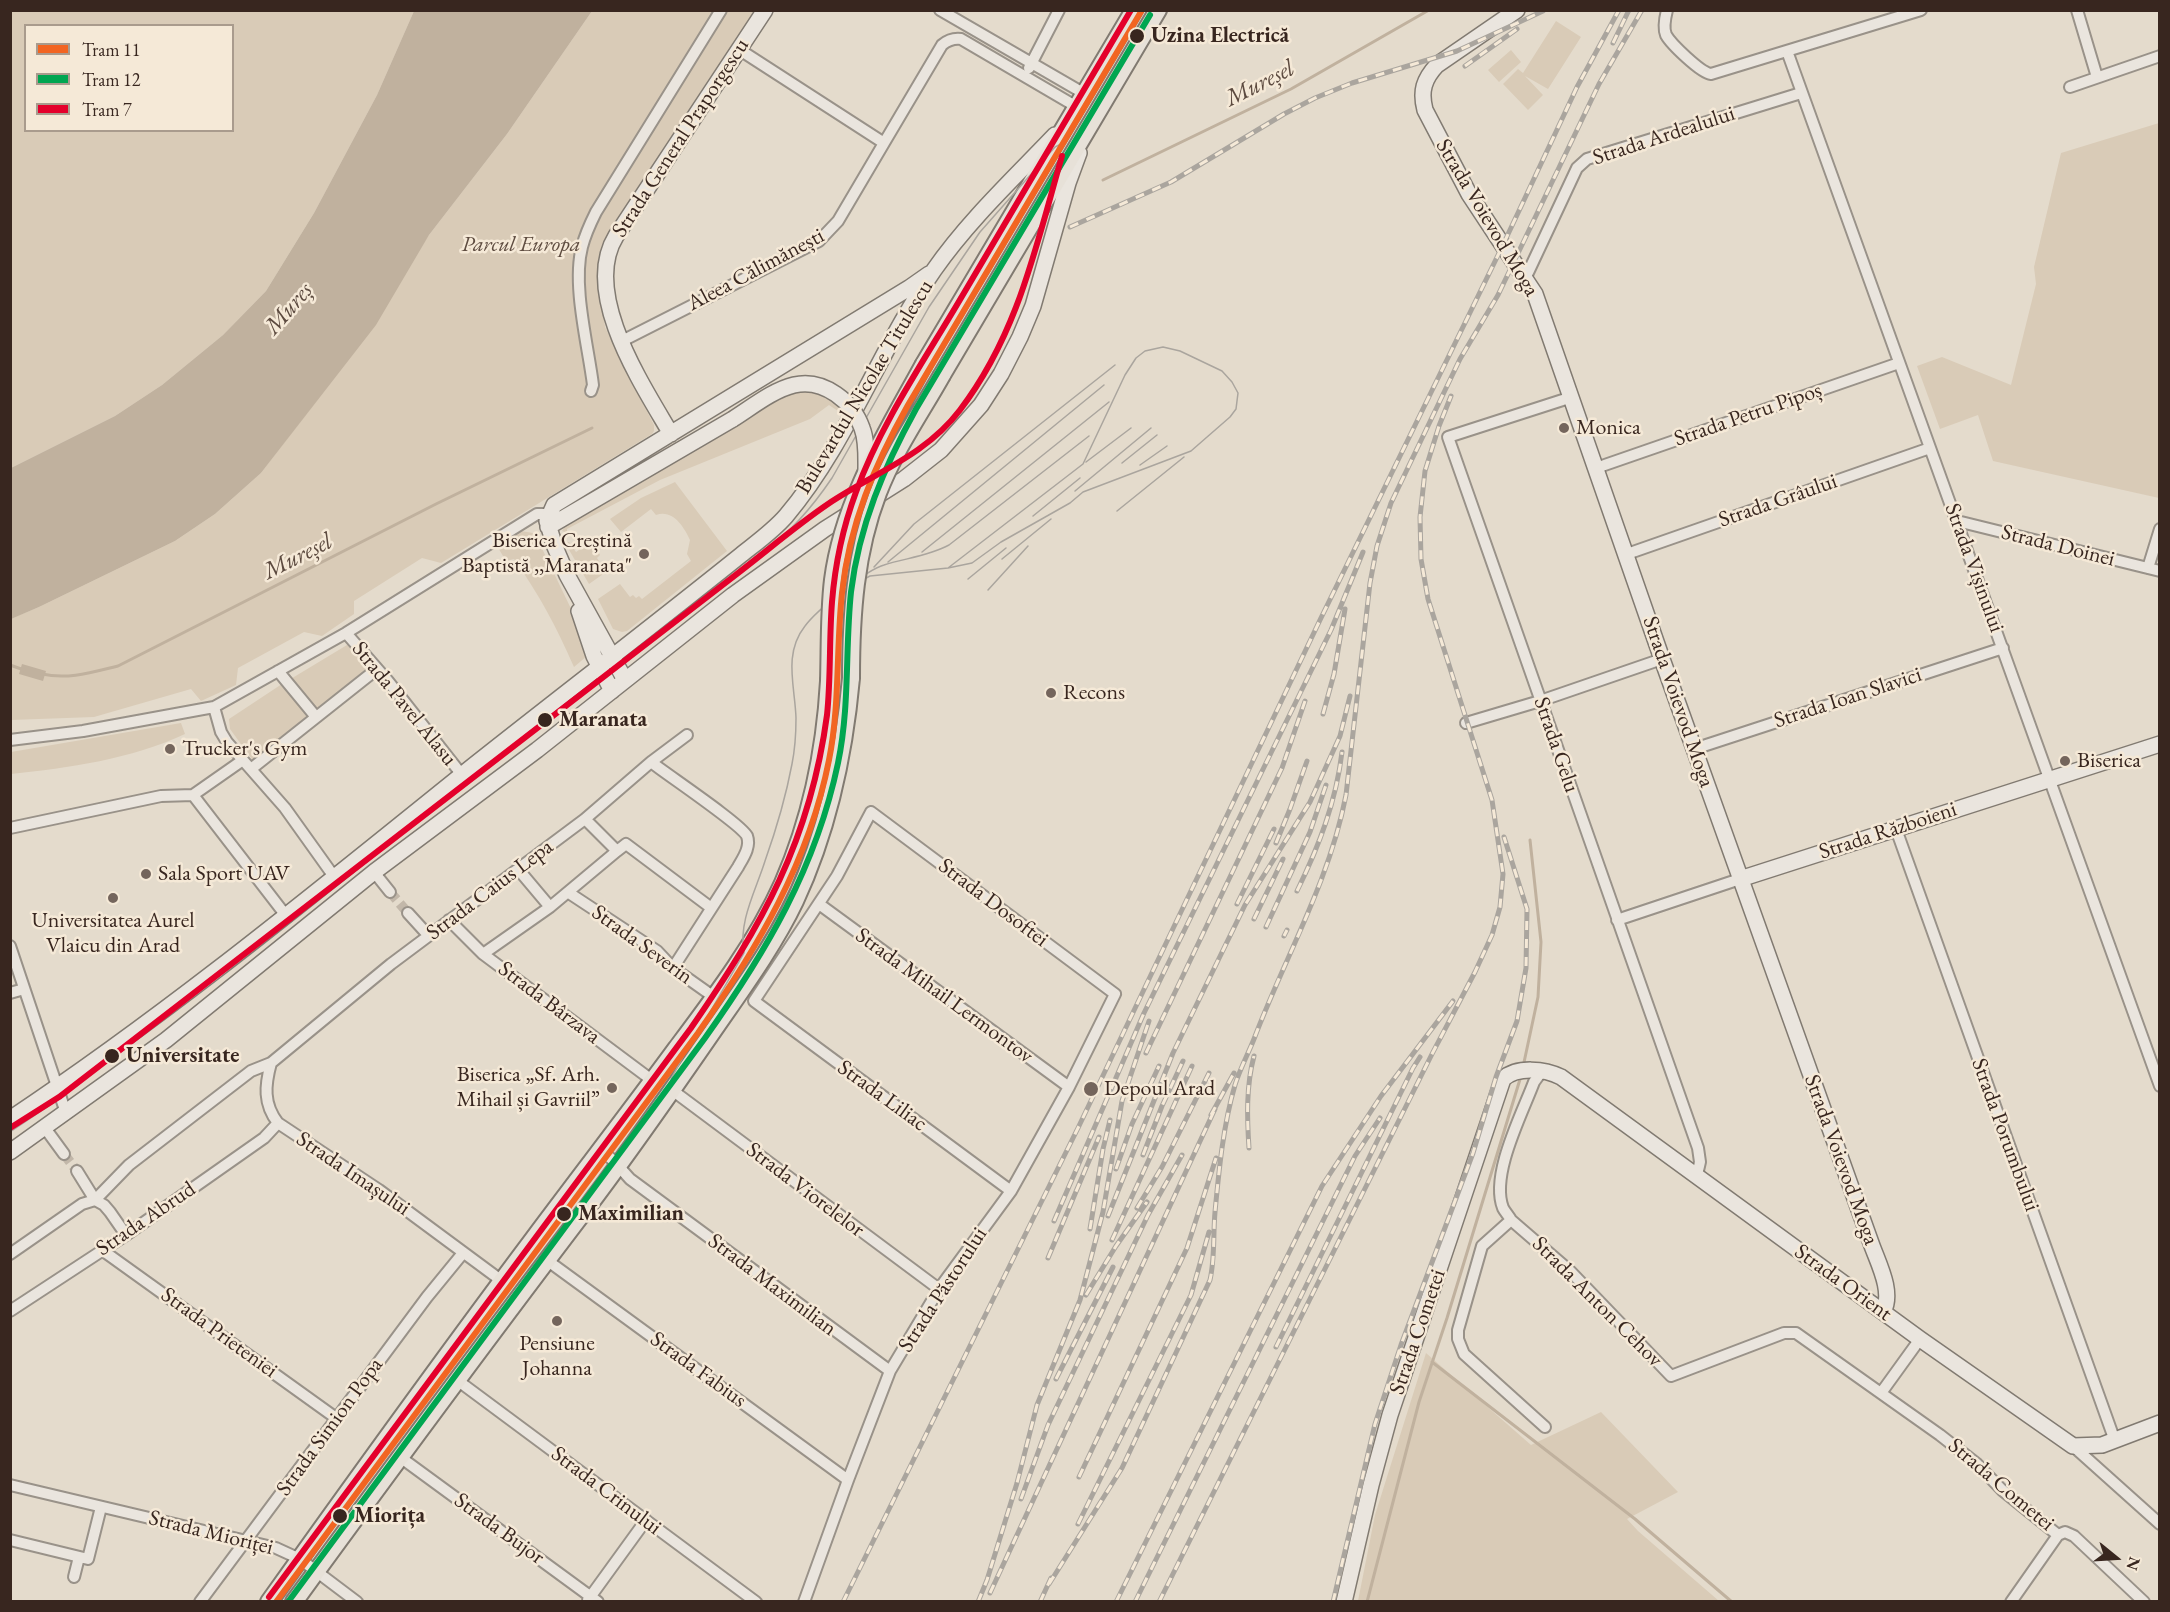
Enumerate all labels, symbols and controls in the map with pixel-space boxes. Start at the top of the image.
place label: Uzina Electrică [1151,23,1289,49]
legend [24,24,234,132]
marker: Uzina Electrică [1128,27,1146,45]
street label: Strada General Praporgescu [607,34,755,242]
text: Tram 11 [82,38,140,61]
water label: Mureșel [1220,54,1300,114]
text: Tram 12 [82,68,140,91]
text: Tram 7 [82,98,132,121]
street label: Strada Ardealului [1590,101,1738,171]
street label: Strada Voievod Moga [1430,134,1544,302]
street label: Aleea Călimănești [683,223,829,317]
park label: Parcul Europa [461,232,581,258]
street label: Bulevardul Nicolae Titulescu [791,275,939,499]
water label: Mureș [259,277,319,341]
street label: Strada Petru Pipoș [1671,377,1825,453]
place label: Monica [1576,415,1641,441]
marker: Monica [1557,421,1571,435]
street label: Strada Grâului [1715,468,1841,534]
street label: Strada Vișinului [1938,500,2010,636]
street label: Strada Doinei [1999,519,2117,573]
water label: Mureșel [258,527,338,587]
place label: Biserica Creștină Baptistă ,,Maranata" [462,528,632,580]
marker: Biserica Creștină Baptistă ,,Maranata" [637,547,651,561]
street label: Strada Voievod Moga [1636,613,1720,791]
street label: Strada Pavel Alasu [346,637,462,771]
street label: Strada Ioan Slavici [1771,662,1925,734]
place label: Recons [1063,680,1125,706]
marker: Recons [1044,686,1058,700]
street label: Strada Gelu [1527,694,1585,796]
place label: Maranata [559,707,647,733]
marker: Maranata [536,711,554,729]
place label: Trucker's Gym [182,736,307,762]
marker: Trucker's Gym [163,742,177,756]
place label: Biserica [2077,748,2141,774]
marker: Biserica [2058,754,2072,768]
street label: Strada Războieni [1816,796,1960,866]
street label: Strada Caius Lepa [422,834,558,946]
street label: Strada Dosoftei [933,853,1053,953]
place label: Sala Sport UAV [158,861,290,887]
marker: Sala Sport UAV [139,867,153,881]
marker: Universitatea Aurel Vlaicu din Arad [106,891,120,905]
street label: Strada Severin [586,900,698,990]
place label: Universitatea Aurel Vlaicu din Arad [31,908,195,960]
street label: Strada Mihail Lermontov [850,923,1038,1069]
street label: Strada Bârzava [493,956,605,1050]
place label: Universitate [126,1043,239,1069]
marker: Universitate [103,1047,121,1065]
street label: Strada Liliac [832,1055,932,1137]
street label: Strada Porumbului [1965,1055,2045,1215]
place label: Biserica „Sf. Arh. Mihail și Gavriil” [456,1062,600,1114]
street label: Strada Voievod Moga [1798,1071,1884,1249]
place label: Depoul Arad [1104,1076,1215,1102]
marker: Depoul Arad [1082,1080,1100,1098]
marker: Biserica „Sf. Arh. Mihail și Gavriil” [605,1081,619,1095]
street label: Strada Imașului [291,1126,415,1222]
street label: Strada Viorelelor [741,1137,869,1243]
street label: Strada Abrud [91,1176,201,1262]
place label: Maximilian [578,1201,684,1227]
marker: Maximilian [555,1205,573,1223]
street label: Strada Păstorului [893,1223,993,1357]
street label: Strada Maximilian [702,1228,842,1342]
street label: Strada Anton Cehov [1526,1231,1668,1373]
street label: Strada Orient [1789,1239,1897,1327]
street label: Strada Cometei [1384,1266,1452,1398]
street label: Strada Prieteniei [156,1282,282,1384]
marker: Pensiune Johanna [550,1314,564,1328]
street label: Strada Fabius [645,1326,751,1414]
place label: Pensiune Johanna [519,1331,595,1382]
street label: Strada Simion Popa [271,1353,389,1501]
street label: Strada Cometei [1942,1433,2060,1537]
street label: Strada Crinului [546,1441,666,1541]
street label: Strada Bujor [449,1487,549,1571]
place label: Miorița [354,1503,425,1529]
street label: Strada Mioriței [146,1505,276,1561]
marker: Miorița [331,1507,349,1525]
north arrow [2086,1528,2146,1588]
text: N [2122,1554,2146,1573]

